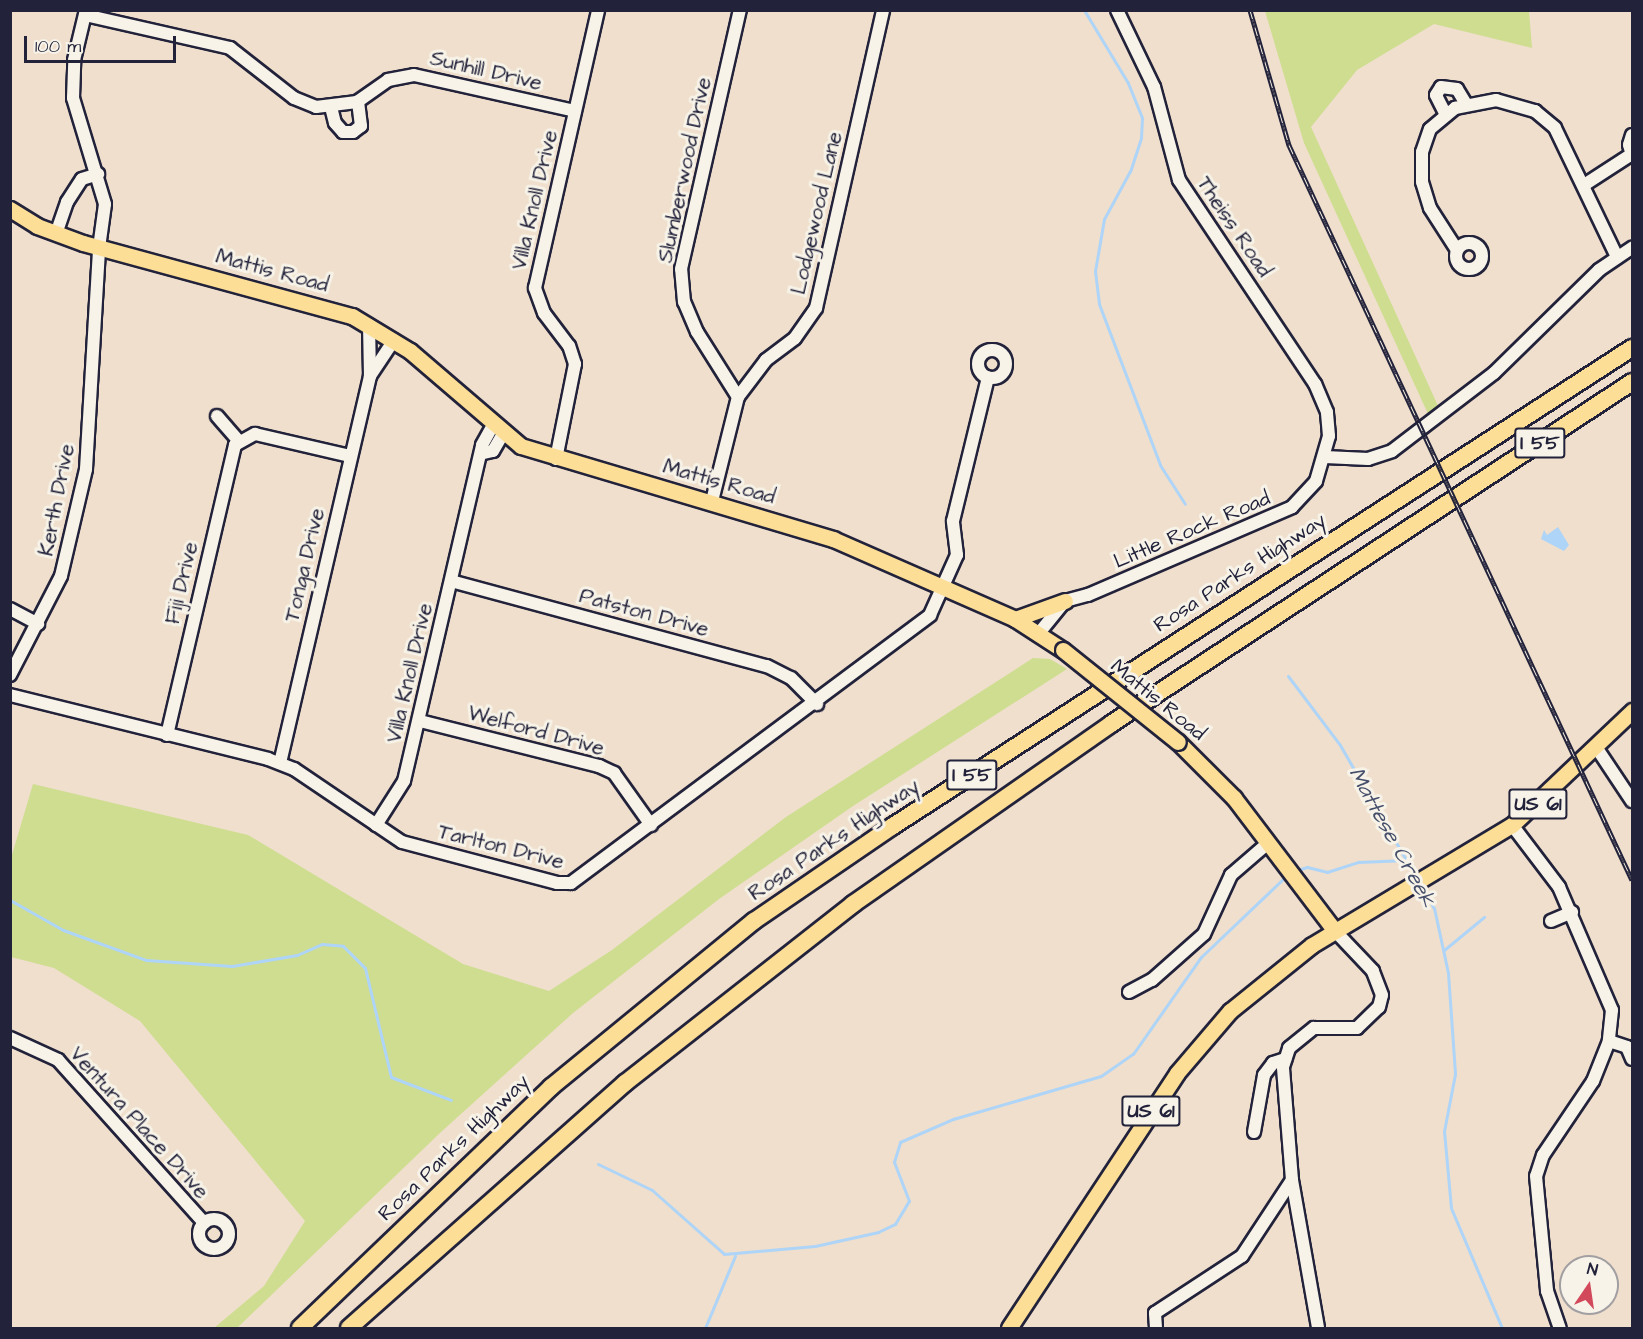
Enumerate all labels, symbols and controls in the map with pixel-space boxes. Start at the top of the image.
scale bar [27,24,178,62]
text: 100 m [35,34,81,59]
street label: Sunhill Drive [428,46,544,96]
street label: Slumberwood Drive [653,75,717,265]
street label: Villa Knoll Drive [507,128,563,272]
street label: Lodgewood Lane [786,129,848,297]
street label: Theiss Road [1191,172,1277,282]
street label: Mattis Road [213,244,331,298]
road number: I 55 [1513,426,1567,460]
street label: Kerth Drive [34,442,80,558]
street label: Mattis Road [660,454,778,510]
street label: Little Rock Road [1110,486,1274,574]
street label: Tonga Drive [280,506,330,624]
street label: Rosa Parks Highway [1149,508,1331,638]
street label: Fiji Drive [160,539,204,627]
street label: Patston Drive [577,584,711,642]
street label: Villa Knoll Drive [382,601,438,745]
street label: Mattis Road [1105,654,1211,746]
street label: Welford Drive [465,701,607,761]
road number: I 55 [945,758,999,792]
water label: Mattese Creek [1343,762,1441,912]
street label: Rosa Parks Highway [744,774,924,906]
road number: US 61 [1508,787,1568,821]
street label: Tarlton Drive [436,819,566,875]
street label: Ventura Place Drive [64,1042,214,1204]
street label: Rosa Parks Highway [373,1069,535,1227]
road number: US 61 [1121,1094,1181,1128]
north arrow [1559,1255,1619,1315]
text: N [1585,1258,1600,1281]

